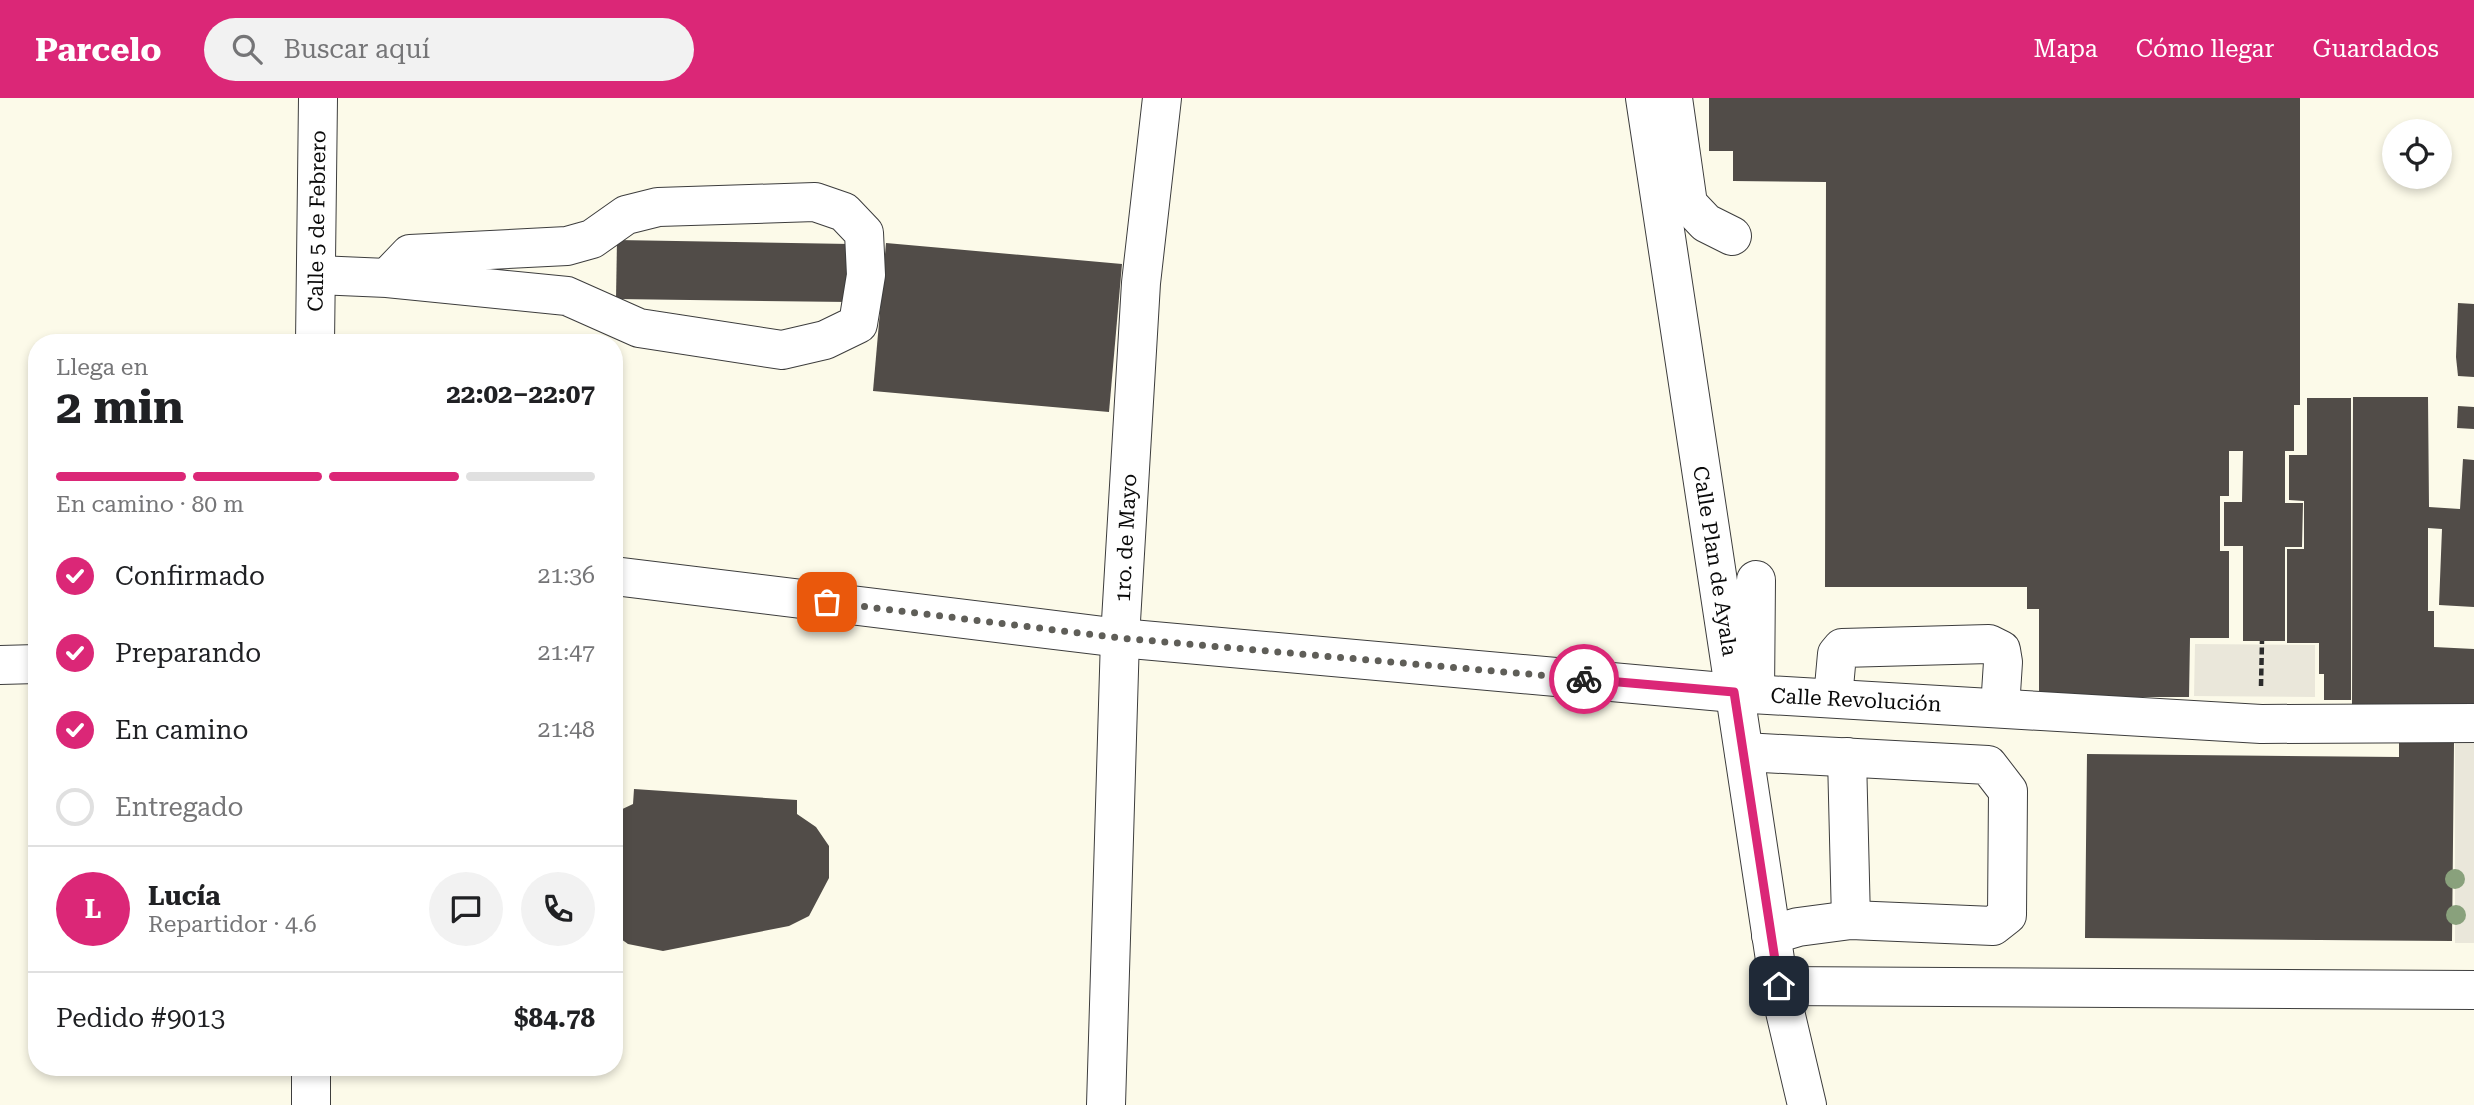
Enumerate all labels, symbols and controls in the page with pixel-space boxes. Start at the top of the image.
search box [204,18,694,81]
text: Parcelo [35,30,162,69]
icon: search [228,30,266,68]
text: Buscar aquí [284,34,430,64]
text: Mapa [2034,35,2098,63]
text: Cómo llegar [2136,35,2274,63]
text: Guardados [2312,35,2439,63]
map controls [2382,119,2452,189]
button: locate [2382,119,2452,189]
street label: Calle 5 de Febrero [303,130,331,312]
text: Llega en [56,354,148,381]
text: 22:02–22:07 [446,379,595,409]
text: 2 min [56,380,184,434]
street label: Calle Plan de Ayala [1688,464,1742,658]
street label: 1ro. de Mayo [1111,473,1141,603]
text: En camino · 80 m [56,491,244,518]
icon: check [56,557,94,595]
text: Confirmado [115,561,265,591]
text: 21:36 [538,562,595,589]
pin [797,572,857,632]
icon: bag [808,583,846,621]
icon: check [56,634,94,672]
text: Preparando [115,638,261,668]
text: 21:47 [538,639,595,666]
courier [1549,644,1619,714]
icon: bike [1565,660,1603,698]
street label: Calle Revolución [1770,684,1942,716]
icon: check [56,711,94,749]
text: En camino [115,715,248,745]
text: 21:48 [538,716,595,743]
text: Entregado [115,792,244,822]
button: chat [429,872,503,946]
button: phone [521,872,595,946]
text: Lucía [148,881,221,911]
text: L [85,894,101,924]
text: Repartidor · 4.6 [148,911,317,938]
pin [1749,956,1809,1016]
icon: home [1760,967,1798,1005]
text: Pedido #9013 [56,1003,225,1033]
text: $84.78 [514,1003,595,1033]

